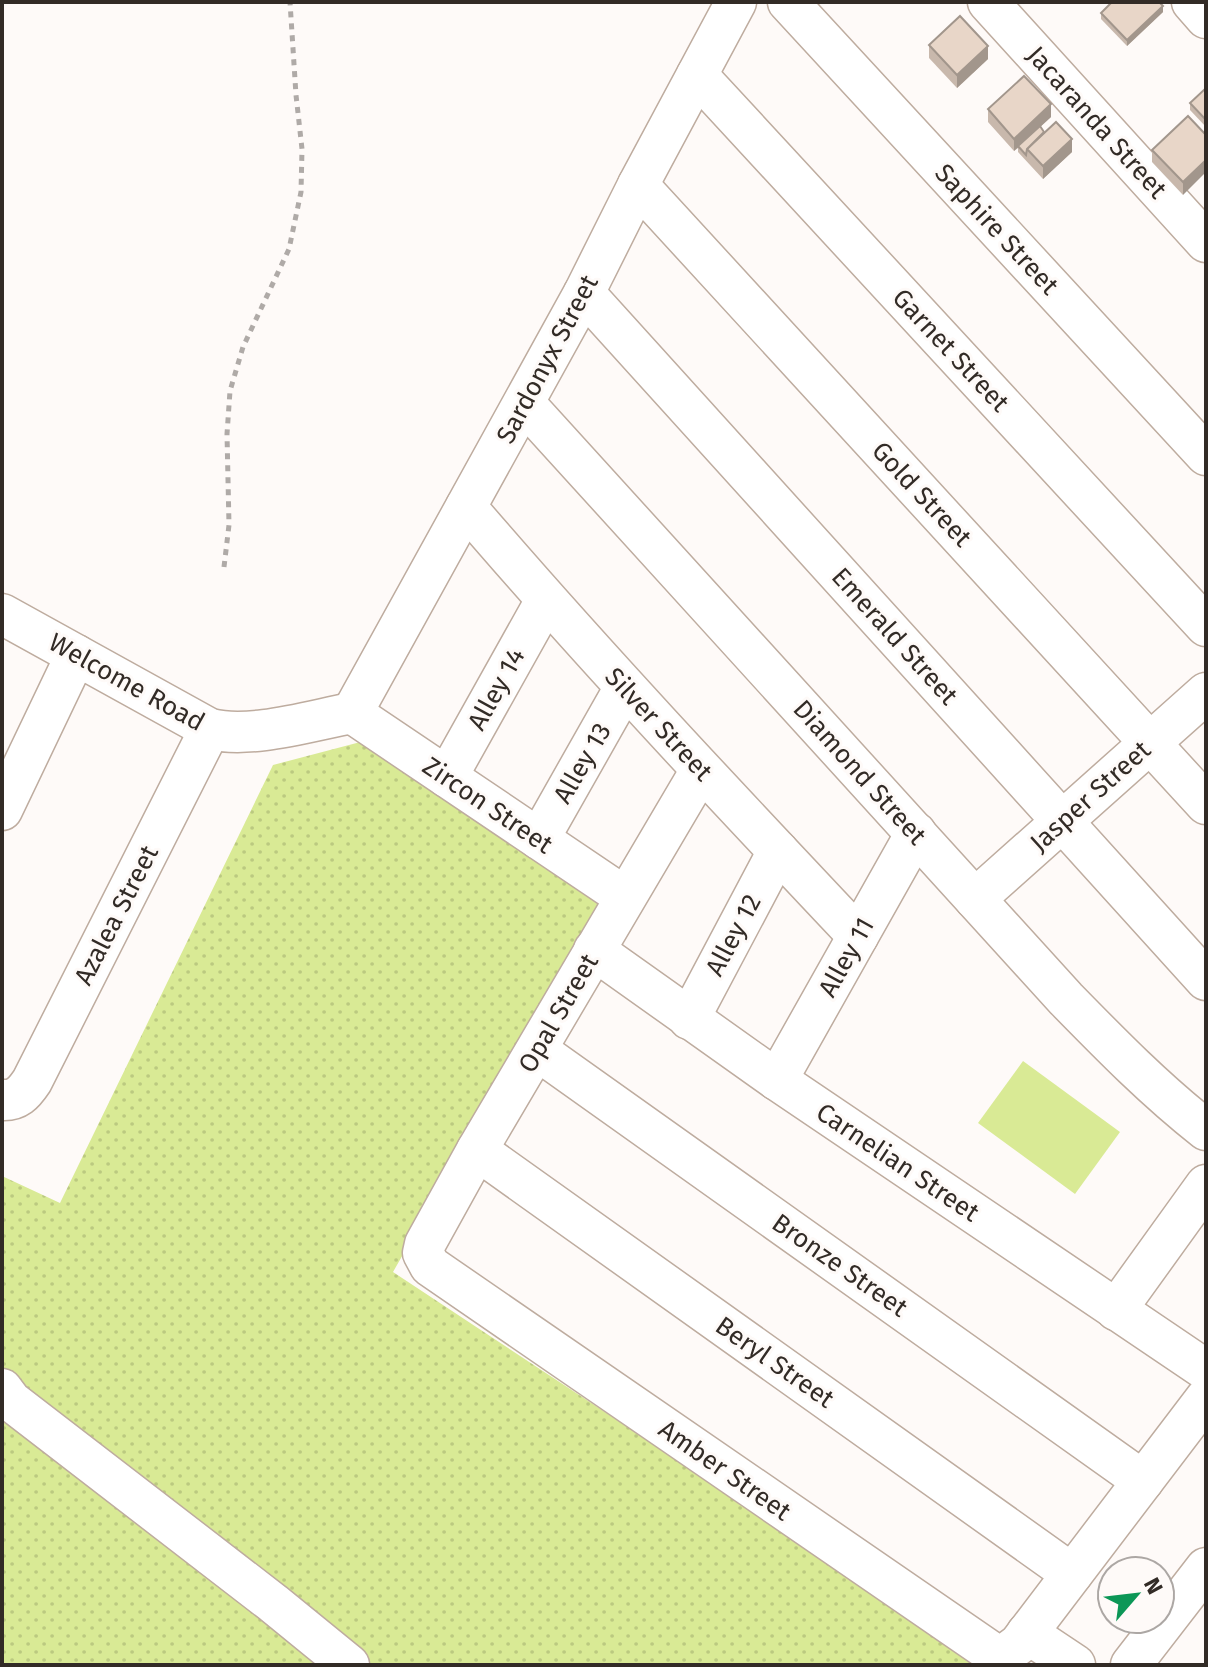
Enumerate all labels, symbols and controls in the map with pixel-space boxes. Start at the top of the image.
street label: Jacaranda Street [1020,40,1173,205]
street label: Saphire Street [928,158,1065,301]
street label: Sardonyx Street [490,269,605,449]
street label: Garnet Street [886,282,1016,419]
street label: Gold Street [865,435,978,554]
street label: Emerald Street [825,561,965,712]
street label: Welcome Road [43,627,210,738]
street label: Alley 14 [461,643,532,736]
street label: Silver Street [598,661,719,788]
street label: Diamond Street [787,694,933,851]
street label: Alley 13 [547,717,618,809]
street label: Jasper Street [1024,734,1157,858]
street label: Zircon Street [417,751,559,861]
street label: Azalea Street [68,840,165,990]
street label: Alley 12 [699,889,768,981]
street label: Alley 11 [812,912,881,1002]
street label: Opal Street [512,948,605,1078]
street label: Carnelian Street [810,1097,986,1229]
street label: Bronze Street [766,1207,914,1324]
street label: Beryl Street [709,1310,841,1415]
street label: Amber Street [653,1413,797,1528]
north arrow [1096,1555,1176,1635]
text: N [1138,1573,1169,1599]

